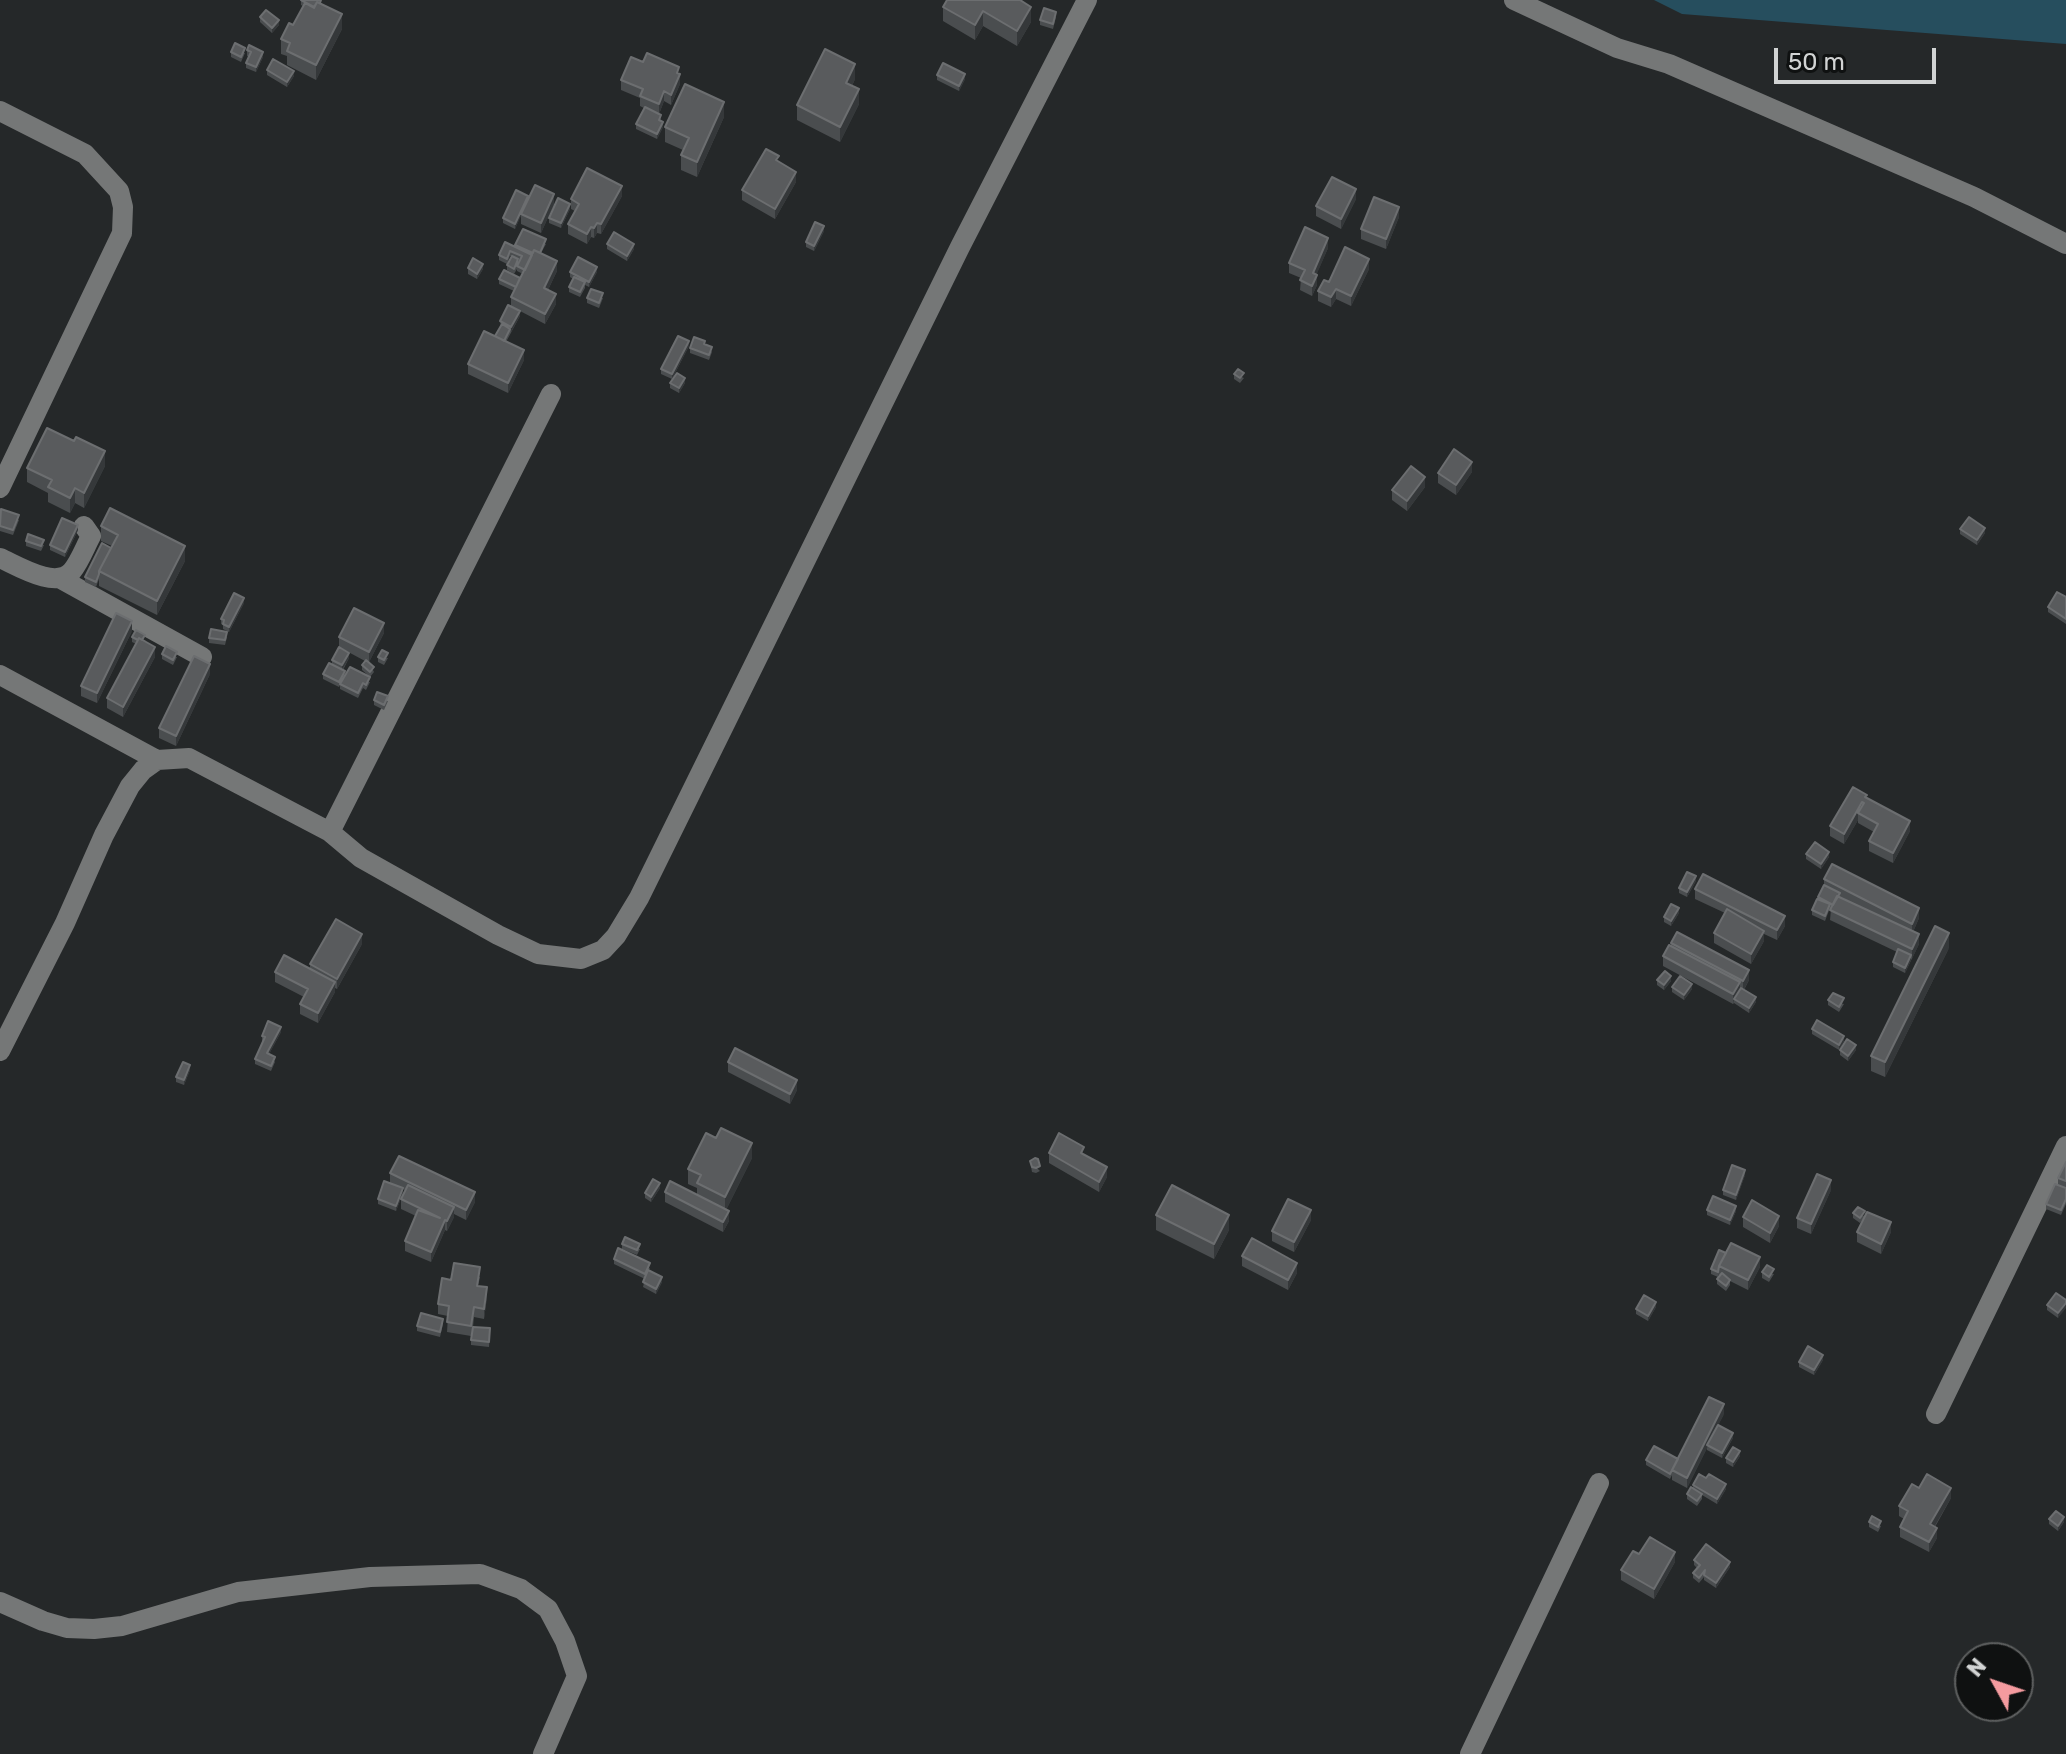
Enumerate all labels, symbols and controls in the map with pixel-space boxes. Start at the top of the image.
scale bar [1778,32,1940,82]
text: 50 m [1788,48,1845,76]
north arrow [1954,1642,2034,1722]
text: N [1961,1653,1992,1682]

